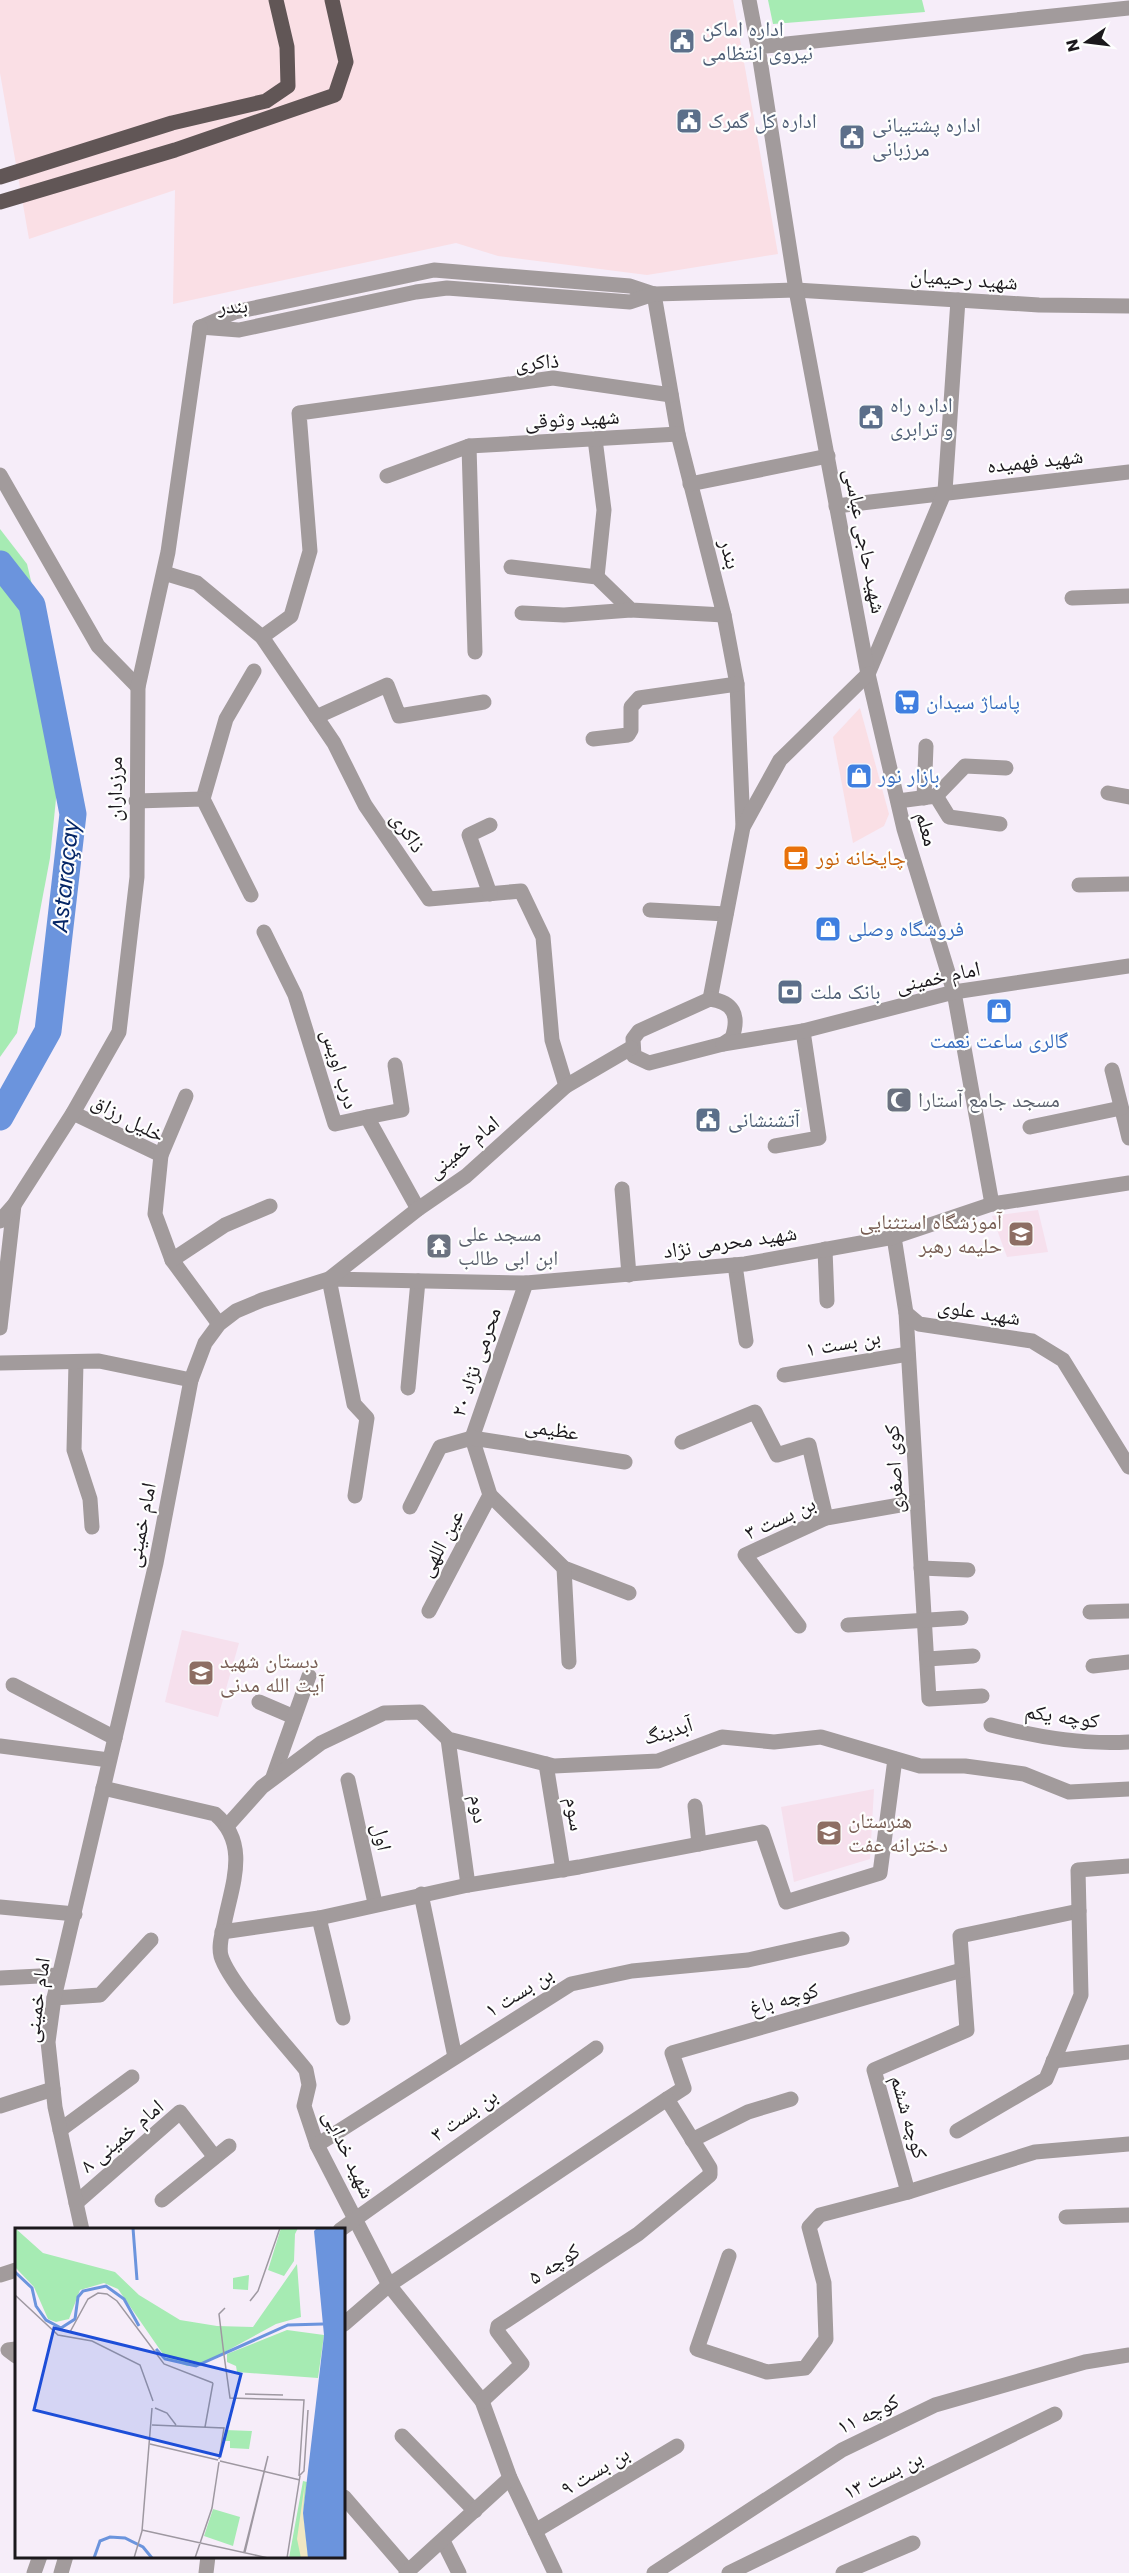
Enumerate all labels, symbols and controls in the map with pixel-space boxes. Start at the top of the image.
north arrow [1057,12,1117,72]
place label: اداره اماکن نیروی انتظامی [702,14,813,67]
public building icon: اداره اماکن نیروی انتظامی [667,26,697,56]
text: N [1060,37,1086,54]
public building icon: اداره کل گمرک [674,106,704,136]
place label: اداره کل گمرک [708,106,817,135]
place label: اداره پشتیبانی مرزبانی [872,110,981,163]
public building icon: اداره پشتیبانی مرزبانی [837,122,867,152]
street label: شهید رحیمیان [909,260,1019,297]
street label: بندر [217,290,248,321]
street label: ذاکری [514,346,560,377]
place label: اداره راه و ترابری [890,390,953,443]
street label: شهید وثوقی [524,402,620,435]
public building icon: اداره راه و ترابری [856,402,886,432]
street label: شهید فهمیده [985,441,1084,480]
street label: شهید حاجی عباسی [837,466,894,616]
street label: بندر [712,535,748,572]
supermarket icon: پاساژ سیدان [892,687,922,717]
place label: پاساژ سیدان [926,687,1020,716]
street label: مرزداران [100,756,129,822]
shop icon: بازار نور [844,761,874,791]
place label: بازار نور [877,761,940,790]
street label: ذاکری [384,805,433,858]
street label: معلم [909,808,946,849]
water label: Astaraçay [44,817,87,935]
cafe icon: چایخانه نور [781,843,811,873]
place label: چایخانه نور [815,843,906,872]
shop icon: فروشگاه وصلی [813,914,843,944]
place label: فروشگاه وصلی [848,914,964,943]
street label: امام خمینی [893,953,983,1000]
bank icon: بانک ملت [775,977,805,1007]
place label: بانک ملت [810,977,881,1006]
shop icon: گالری ساعت نعمت [984,996,1014,1026]
street label: درب اویس [315,1025,366,1112]
place label: گالری ساعت نعمت [930,1026,1068,1055]
mosque icon: مسجد جامع آستارا [884,1085,914,1115]
place label: مسجد جامع آستارا [918,1085,1060,1114]
street label: خلیل رزاق [87,1086,170,1149]
public building icon: آتشنشانی [693,1105,723,1135]
place label: آتشنشانی [728,1105,800,1134]
street label: امام خمینی [420,1108,505,1185]
place label: آموزشگاه استثنایی حلیمه رهبر [860,1207,1003,1260]
street label: شهید محرمی نژاد [661,1218,799,1265]
place label: مسجد علی ابن ابی طالب [458,1219,558,1272]
school or university icon: آموزشگاه استثنایی حلیمه رهبر [1006,1219,1036,1249]
temple icon: مسجد علی ابن ابی طالب [424,1231,454,1261]
street label: شهید علوی [936,1291,1023,1332]
street label: محرمی نژاد ۲۰ [443,1303,508,1420]
street label: بن بست ۱ [803,1322,883,1363]
street label: عظیمی [523,1410,582,1447]
street label: کوی اصغری [877,1424,910,1514]
street label: امام خمینی [118,1480,163,1570]
street label: بن بست ۳ [739,1488,820,1547]
street label: عین اللهی [411,1503,471,1582]
place label: دبستان شهید آیت الله مدنی [220,1646,325,1699]
school or university icon: دبستان شهید آیت الله مدنی [186,1658,216,1688]
street label: کوچه یکم [1023,1696,1101,1735]
street label: آبدینگ [640,1709,697,1752]
street label: دوم [463,1793,496,1825]
street label: سوم [559,1795,592,1833]
place label: هنرستان دخترانه عفت [848,1806,948,1859]
school or university icon: هنرستان دخترانه عفت [814,1818,844,1848]
street label: اول [365,1821,400,1853]
street label: امام خمینی [16,1955,57,2044]
street label: بن بست ۱ [479,1959,558,2024]
street label: کوچه باغ [746,1975,822,2022]
street label: کوچه ششم [884,2072,935,2162]
street label: بن بست ۳ [424,2081,503,2148]
street label: امام خمینی ۸ [74,2092,170,2179]
street label: شهید خدایی [316,2105,383,2203]
inset map [15,2228,345,2558]
street label: کوچه ۵ [522,2236,586,2291]
street label: کوچه ۱۱ [832,2386,904,2441]
street label: بن بست ۹ [555,2439,635,2502]
street label: بن بست ۱۳ [838,2443,927,2506]

